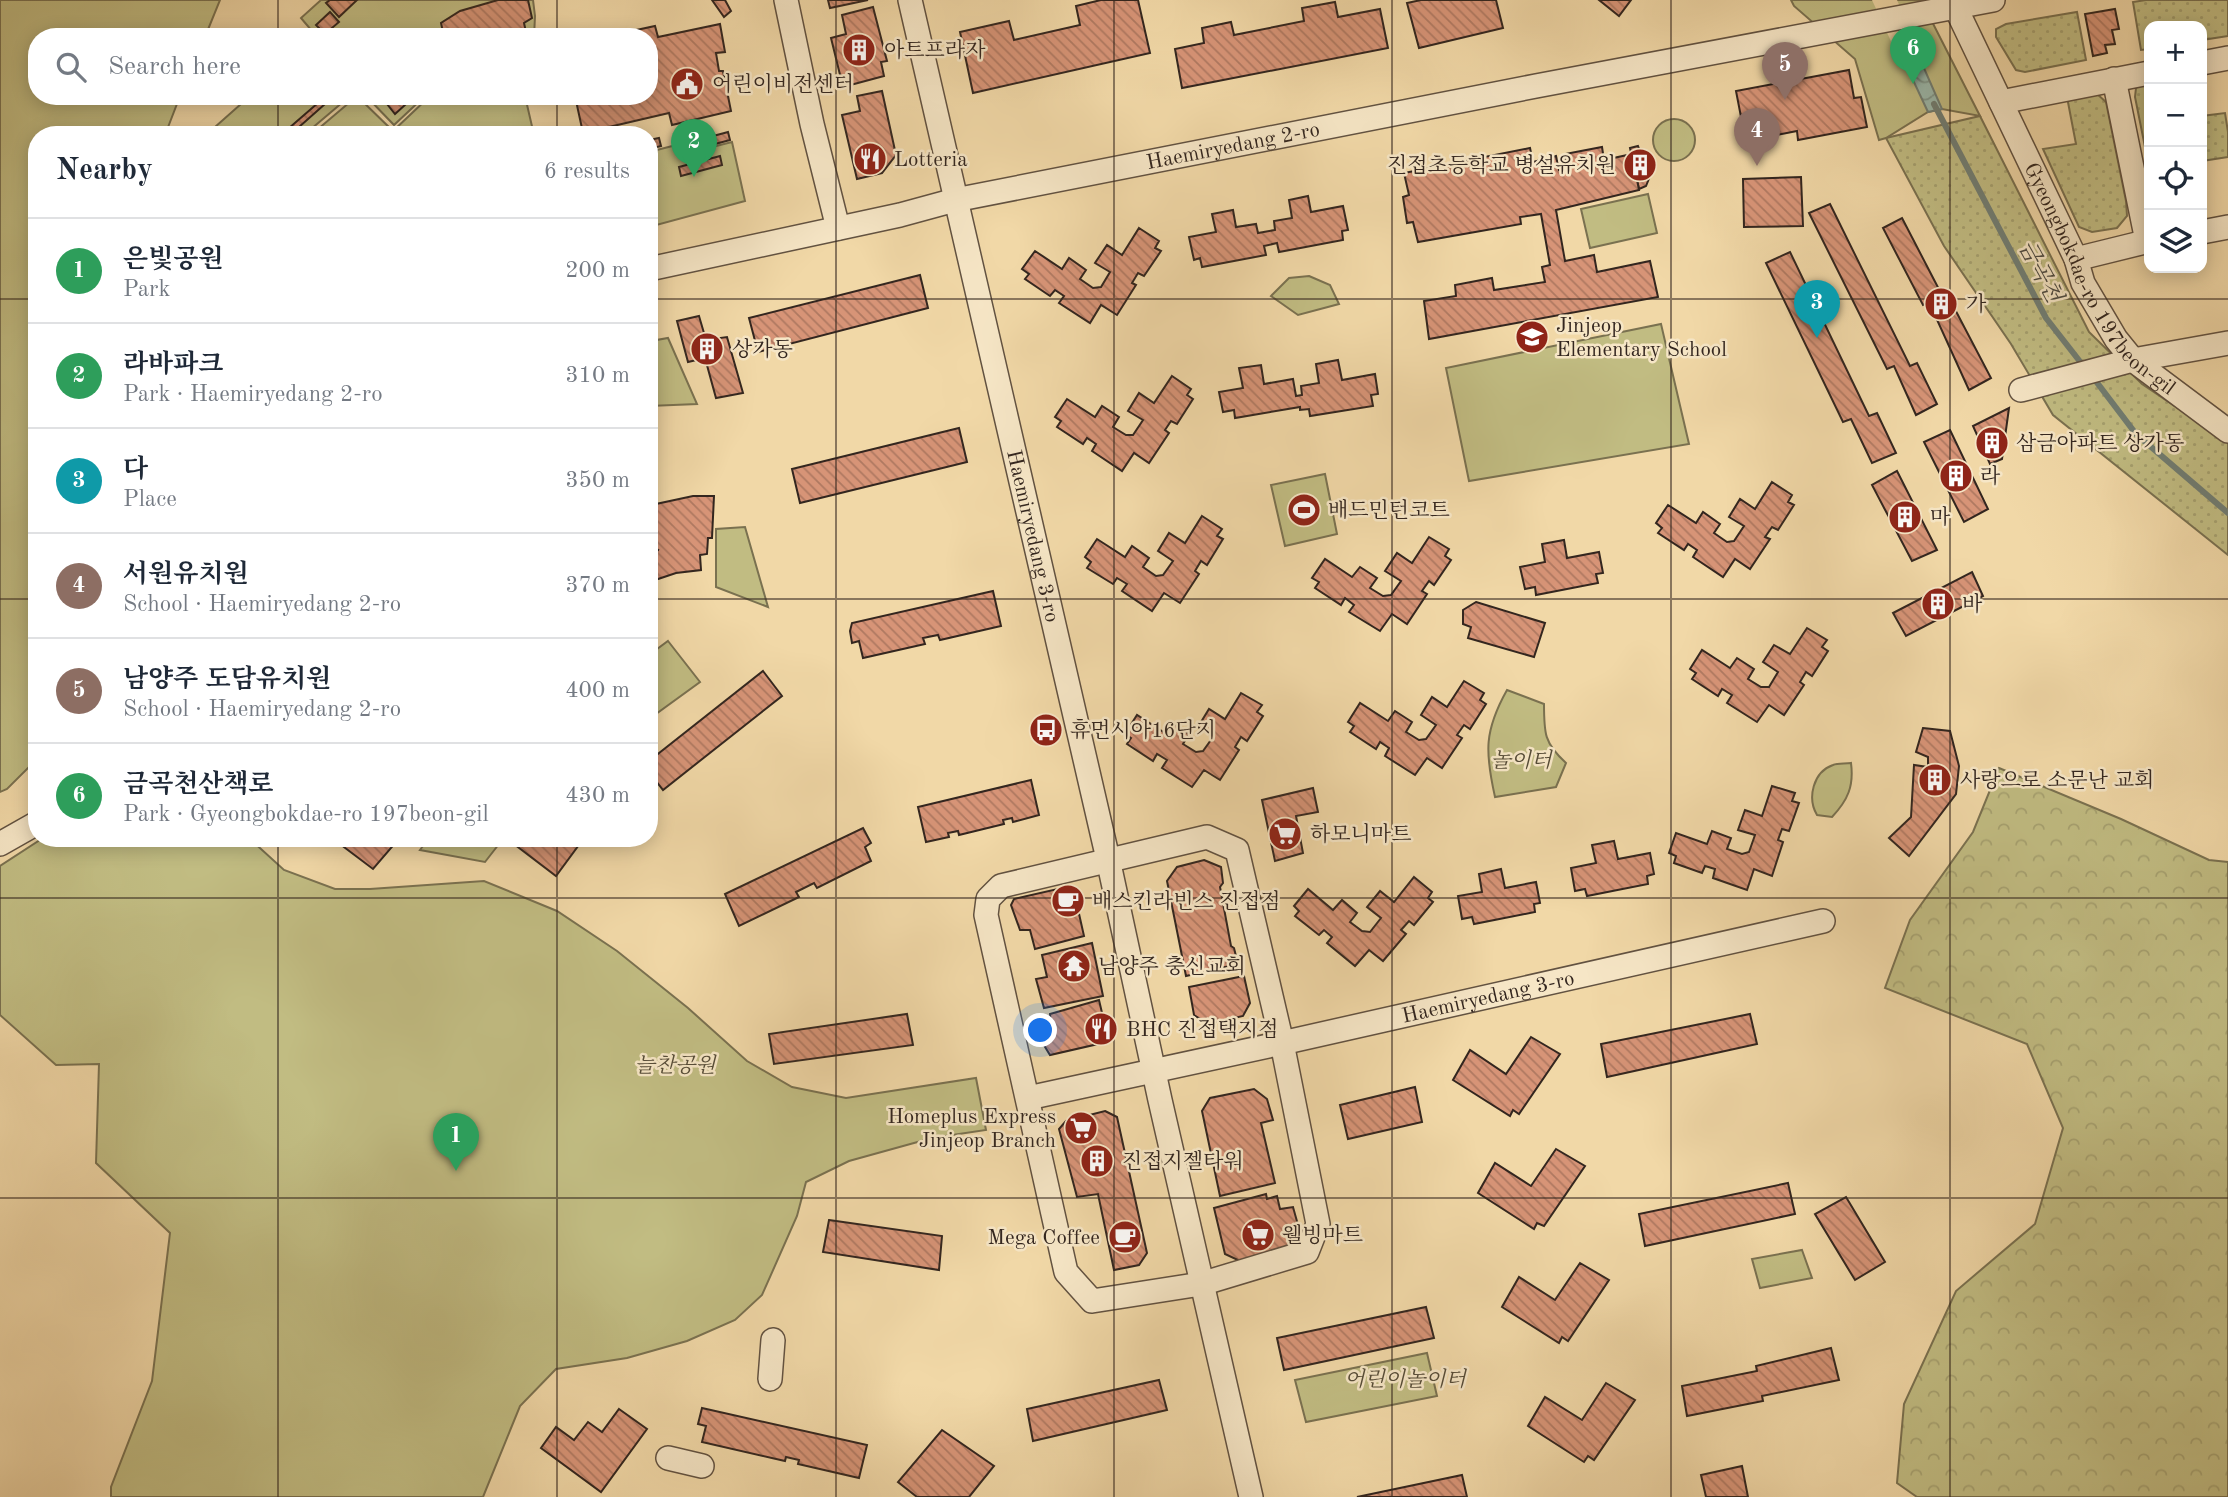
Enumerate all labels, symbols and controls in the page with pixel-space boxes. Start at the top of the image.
map controls [2144,21,2207,273]
button: + [2144,21,2207,84]
pin: 6 [1890,26,1936,84]
search box [28,28,658,105]
building icon: 아트프라자 [840,31,878,69]
place label: 아트프라자 [884,39,986,62]
pin: 5 [1762,42,1808,100]
icon: search [52,48,90,86]
text: Search here [108,54,241,80]
public building icon: 어린이비전센터 [668,65,706,103]
place label: 어린이비전센터 [712,72,854,96]
button: − [2144,84,2207,147]
pin: 4 [1734,108,1780,166]
pin: 2 [671,119,717,177]
street label: Haemiryedang 2-ro [1145,120,1322,174]
restaurant icon: Lotteria [851,140,889,178]
building icon: 진접초등학교 병설유치원 [1621,146,1659,184]
button: locate [2144,147,2207,210]
place label: Lotteria [894,150,968,171]
place label: 진접초등학교 병설유치원 [1387,154,1616,177]
text: Nearby [56,156,153,186]
text: 6 results [544,160,630,183]
street label: Gyeongbokdae-ro 197beon-gil [2020,160,2179,400]
button: layers [2144,210,2207,273]
water label: 금곡천 [2014,236,2068,308]
text: 은빛공원 [123,247,223,273]
text: 1 [72,259,86,282]
text: 200 m [565,259,630,282]
text: Park [123,278,170,301]
pin: 3 [1794,280,1840,338]
building icon: 가 [1922,285,1960,323]
place label: 가 [1966,293,1987,316]
place label: Jinjeop Elementary School [1556,316,1727,361]
school or university icon: Jinjeop Elementary School [1513,318,1551,356]
building icon: 상가동 [688,330,726,368]
place label: 상가동 [732,338,793,361]
text: 라바파크 [123,352,223,378]
text: 2 [72,364,86,387]
text: 310 m [565,364,630,387]
text: Park · Haemiryedang 2-ro [123,383,383,406]
building icon: 삼금아파트 상가동 [1973,424,2011,462]
place label: 삼금아파트 상가동 [2016,432,2184,455]
street label: Haemiryedang 3-ro [1002,448,1062,625]
text: 다 [123,457,148,483]
building icon: 라 [1937,457,1975,495]
place label: 라 [1980,465,2001,488]
text: 3 [72,469,86,492]
text: 350 m [565,469,630,492]
text: Place [123,488,177,511]
sports icon: 배드민턴코트 [1285,491,1323,529]
building icon: 마 [1886,498,1924,536]
place label: 배드민턴코트 [1328,499,1450,522]
place label: 마 [1930,506,1951,529]
text: 서원유치원 [123,562,249,588]
text: 4 [72,574,86,597]
text: 370 m [565,574,630,597]
building icon: 바 [1919,585,1957,623]
text: School · Haemiryedang 2-ro [123,593,401,616]
place label: 바 [1962,593,1983,616]
text: 남양주 도담유치원 [123,667,331,693]
text: 5 [72,679,86,702]
text: 400 m [565,679,630,702]
text: School · Haemiryedang 2-ro [123,698,401,721]
bus stop icon: 휴먼시아16단지 [1027,711,1065,749]
place label: 휴먼시아16단지 [1070,718,1216,742]
park label: 놀이터 [1491,749,1553,772]
building icon: 사랑으로 소문난 교회 [1916,761,1954,799]
place label: 사랑으로 소문난 교회 [1960,769,2154,792]
text: 금곡천산책로 [123,772,274,798]
text: 6 [72,784,86,807]
text: 430 m [565,784,630,807]
text: Park · Gyeongbokdae-ro 197beon-gil [123,803,489,826]
supermarket icon: 하모니마트 [1266,815,1304,853]
place label: 하모니마트 [1310,823,1411,846]
cafe icon: 배스킨라빈스 진접점 [1049,882,1087,920]
place label: 배스킨라빈스 진접점 [1092,890,1280,913]
temple icon: 남양주 충신교회 [1055,947,1093,985]
place label: 남양주 충신교회 [1098,955,1246,978]
street label: Haemiryedang 3-ro [1400,968,1577,1028]
restaurant icon: BHC 진접택지점 [1082,1010,1120,1048]
your location [1023,1013,1057,1047]
place label: BHC 진접택지점 [1126,1018,1278,1041]
park label: 늘찬공원 [634,1054,717,1077]
place label: Homeplus Express Jinjeop Branch [887,1107,1056,1152]
supermarket icon: Homeplus Express Jinjeop Branch [1062,1109,1100,1147]
pin: 1 [433,1113,479,1171]
building icon: 진접지젤타워 [1078,1142,1116,1180]
place label: 진접지젤타워 [1122,1150,1244,1173]
supermarket icon: 웰빙마트 [1239,1216,1277,1254]
cafe icon: Mega Coffee [1106,1218,1144,1256]
place label: 웰빙마트 [1282,1224,1363,1247]
place label: Mega Coffee [987,1228,1100,1249]
park label: 어린이놀이터 [1344,1368,1468,1391]

